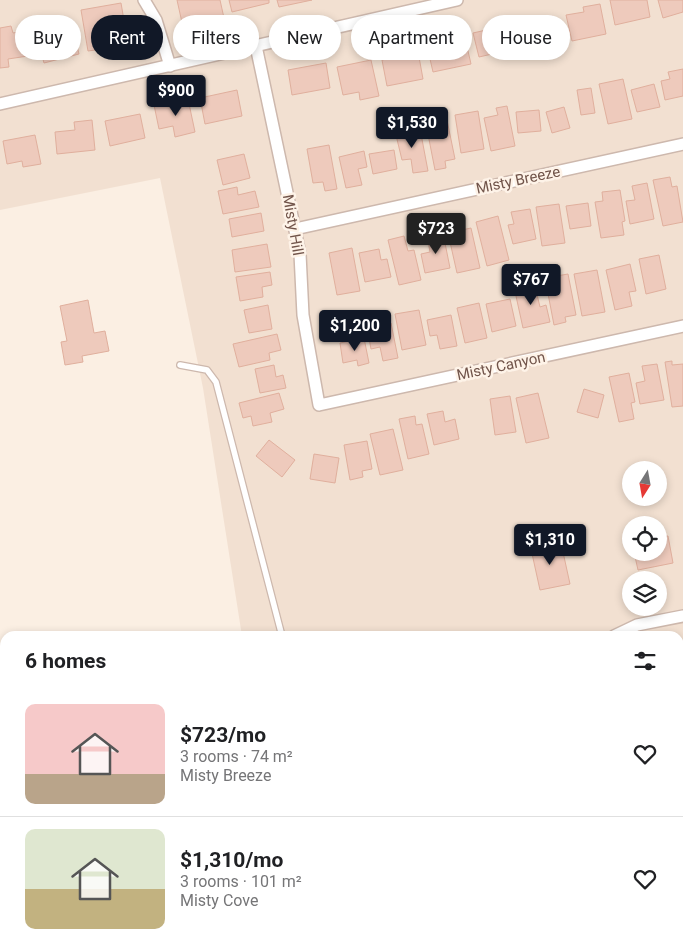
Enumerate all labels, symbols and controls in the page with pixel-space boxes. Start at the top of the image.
chip: Buy [15,15,81,60]
chip: Rent [91,15,163,60]
chip: Filters [173,15,259,60]
chip: New [269,15,341,60]
chip: Apartment [351,15,472,60]
chip: House [482,15,570,60]
pin: $900 [146,74,206,117]
text: $900 [158,81,194,100]
pin: $1,530 [371,106,453,149]
text: $1,530 [387,113,437,132]
street label: Misty Breeze [474,162,562,198]
street label: Misty Hill [279,193,307,257]
pin: $723 [406,212,466,255]
text: $723 [418,219,454,238]
pin: $767 [501,264,561,306]
text: $767 [513,270,549,289]
pin: $1,200 [314,310,396,352]
text: $1,200 [330,316,380,335]
street label: Misty Canyon [455,348,547,384]
north arrow [622,461,668,506]
map controls [622,461,667,616]
button: locate [622,516,667,561]
pin: $1,310 [509,524,591,566]
text: $1,310 [525,530,575,549]
button: layers [622,571,667,616]
icon: filters [631,647,659,675]
text: 6 homes [25,649,106,673]
text: $723/mo [180,723,266,747]
icon: home [65,724,125,784]
icon: heart [631,740,659,768]
text: 3 rooms · 74 m² [180,747,293,766]
text: Misty Breeze [180,766,271,785]
text: $1,310/mo [180,848,283,872]
icon: home [65,849,125,909]
icon: heart [631,865,659,893]
text: 3 rooms · 101 m² [180,872,302,891]
text: Misty Cove [180,891,258,910]

